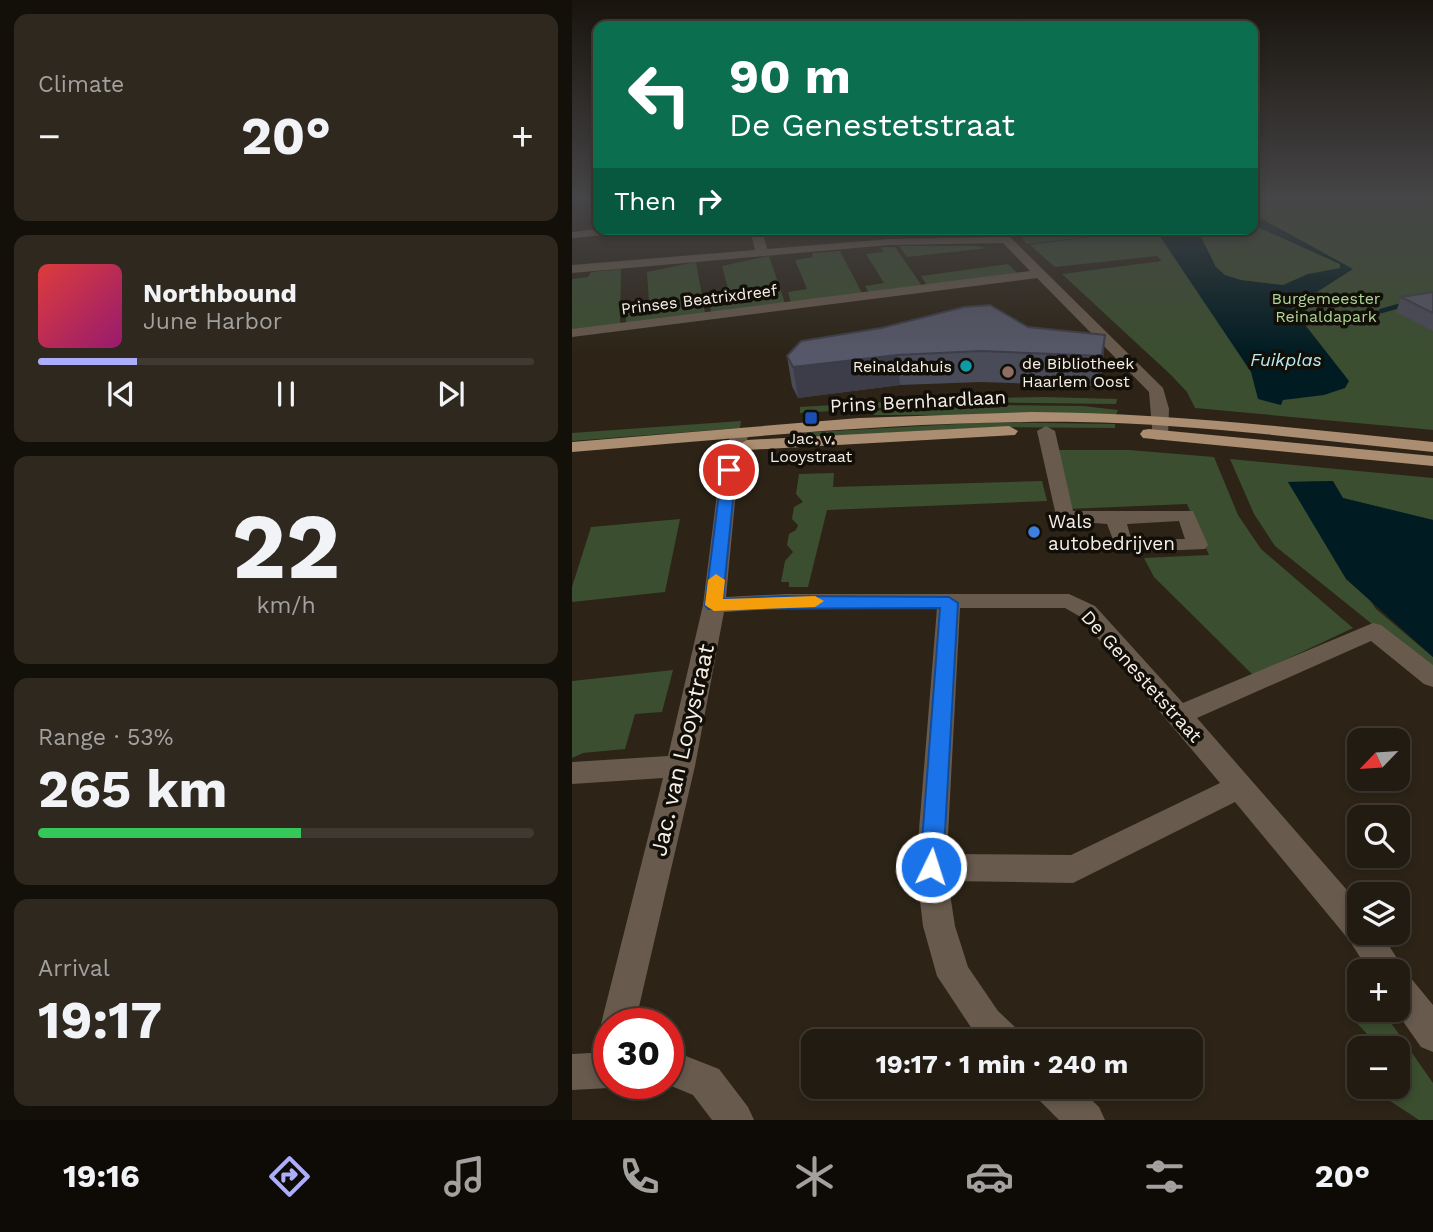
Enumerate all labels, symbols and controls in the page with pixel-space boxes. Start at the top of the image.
text: 90 m [729,47,851,105]
icon: left [614,49,705,140]
text: Climate [38,71,124,98]
text: 20° [241,106,331,167]
text: De Genestetstraat [729,106,1015,144]
text: − [38,114,61,158]
text: + [511,114,534,158]
icon: right [690,182,728,220]
text: Then [614,186,676,216]
text: Northbound [143,278,297,308]
street label: Prinses Beatrixdreef [620,280,779,318]
park label: Burgemeester Reinaldapark [1272,289,1381,326]
text: June Harbor [143,308,282,335]
water label: Fuikplas [1250,349,1322,370]
place label: de Bibliotheek Haarlem Oost [1022,354,1134,391]
place label: Reinaldahuis [853,357,952,376]
marker: Reinaldahuis [958,358,974,374]
marker: de Bibliotheek Haarlem Oost [1000,364,1016,380]
icon: previous [102,375,140,413]
icon: pause [267,375,305,413]
icon: next [432,375,470,413]
street label: Prins Bernhardlaan [829,385,1007,418]
marker: Jac. v. Looystraat [803,410,819,426]
place label: Jac. v. Looystraat [770,429,852,466]
pin [699,440,759,500]
icon: arrive [710,451,748,489]
text: 22 [232,493,340,600]
place label: Wals autobedrijven [1048,510,1175,555]
marker: Wals autobedrijven [1026,524,1042,540]
text: km/h [256,592,316,619]
street label: De Genestetstraat [1076,606,1207,747]
street label: Jac. van Looystraat [645,641,720,859]
text: Range · 53% [38,724,173,751]
north arrow [1347,728,1410,791]
map controls [1347,728,1410,1099]
text: 265 km [38,759,228,820]
button: search [1347,805,1410,868]
position arrow [894,830,968,904]
button: layers [1347,882,1410,945]
text: Arrival [38,955,110,982]
button: + [1347,959,1410,1022]
text: 19:17 [38,990,162,1051]
speed limit sign: 30 [593,1008,684,1099]
button: − [1347,1036,1410,1099]
text: 19:17 · 1 min · 240 m [876,1049,1128,1079]
icon: directions [265,1152,314,1201]
icon: music [440,1152,489,1201]
icon: phone [615,1152,664,1201]
icon: climate [790,1152,839,1201]
icon: car [965,1152,1014,1201]
icon: filters [1140,1152,1189,1201]
text: 19:16 [63,1157,140,1195]
text: 20° [1315,1157,1370,1195]

